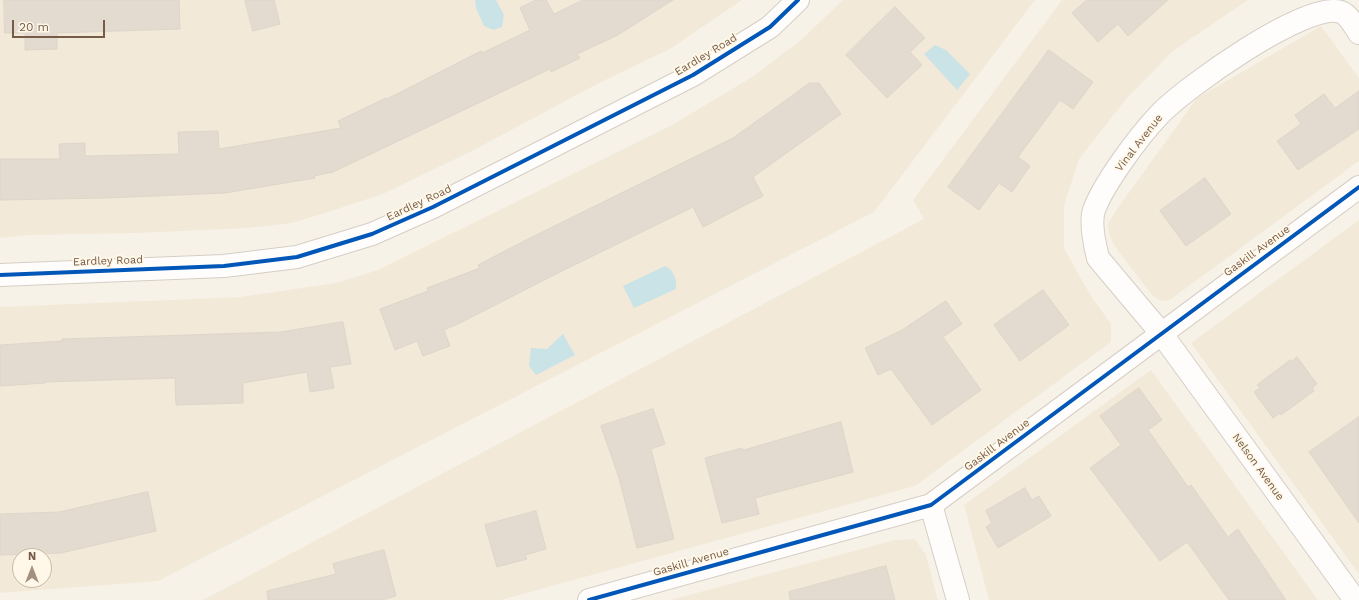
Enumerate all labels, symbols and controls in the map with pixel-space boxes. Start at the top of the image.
scale bar [14,12,107,38]
text: 20 m [19,20,49,34]
street label: Eardley Road [673,31,739,79]
street label: Vinal Avenue [1113,112,1165,174]
street label: Eardley Road [384,182,454,224]
street label: Gaskill Avenue [1221,223,1293,279]
street label: Eardley Road [73,253,143,269]
street label: Gaskill Avenue [962,416,1032,474]
street label: Nelson Avenue [1229,431,1287,503]
street label: Gaskill Avenue [651,545,731,579]
north arrow [12,548,52,588]
text: N [28,550,36,563]

